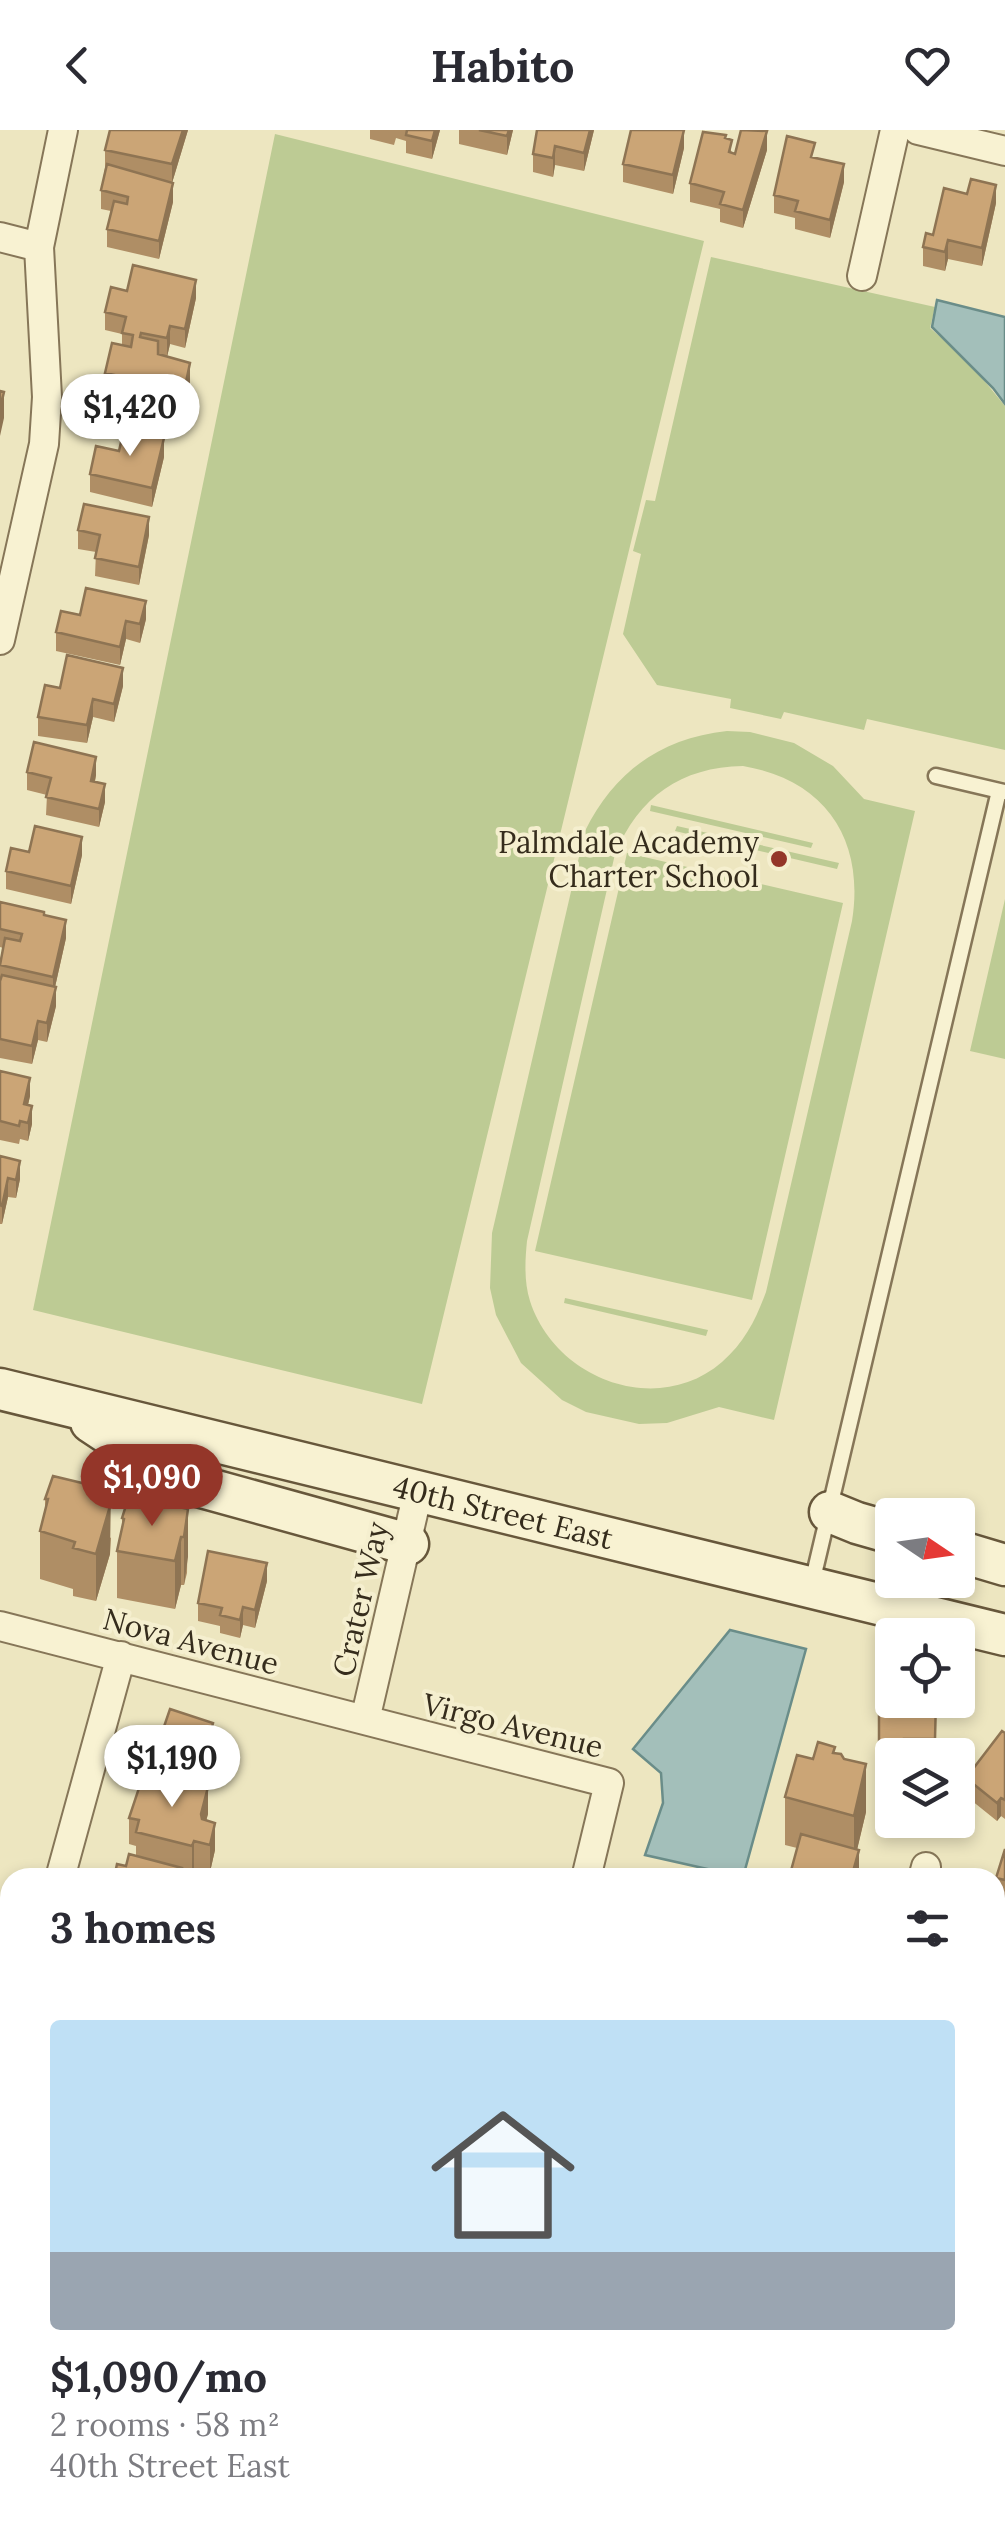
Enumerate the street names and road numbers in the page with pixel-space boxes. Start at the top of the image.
street label: 40th Street East [389,1467,617,1557]
street label: Crater Way [324,1518,397,1680]
street label: Nova Avenue [99,1599,283,1683]
street label: Virgo Avenue [418,1684,607,1767]

